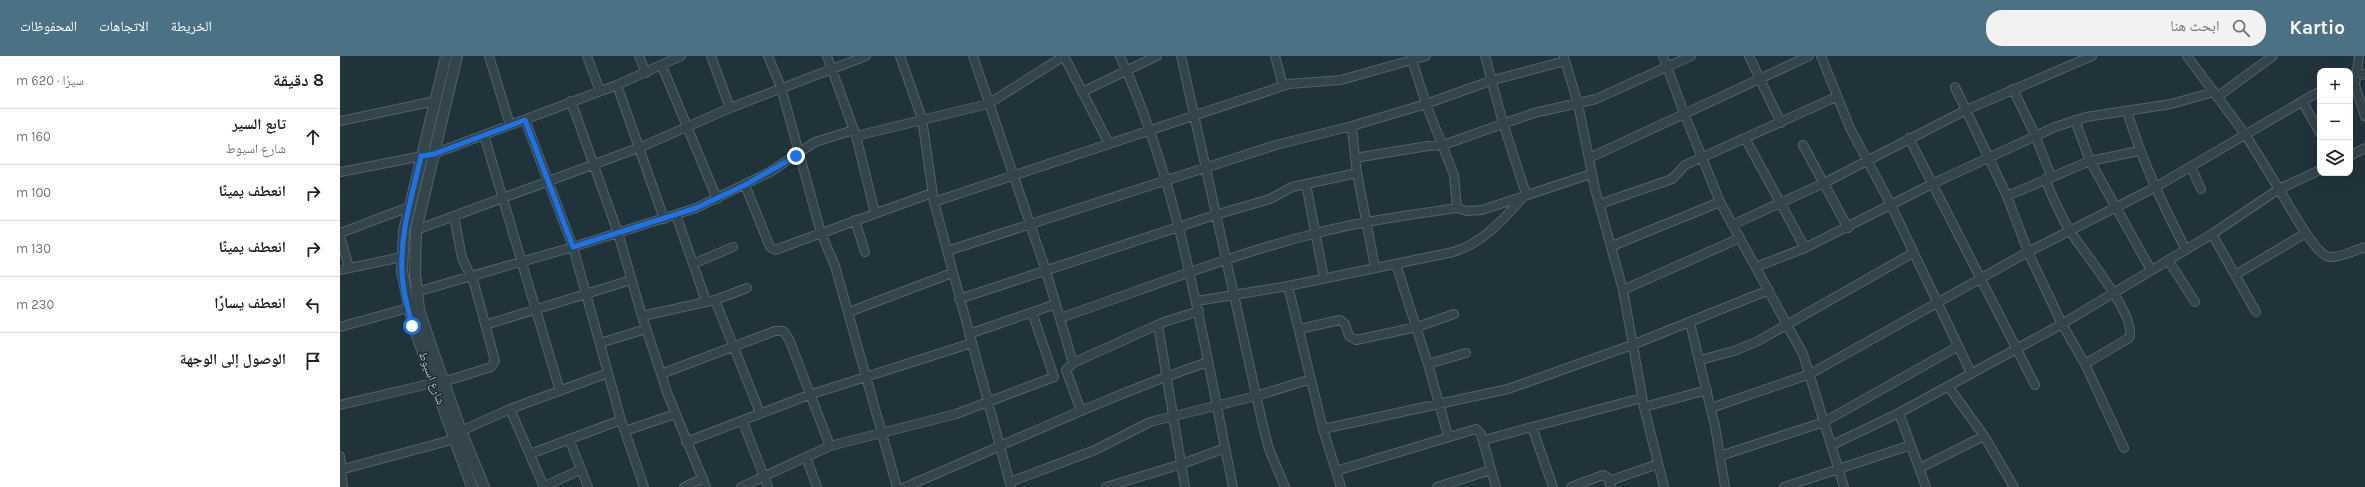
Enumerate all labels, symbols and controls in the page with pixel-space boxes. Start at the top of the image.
search box [1986,10,2266,46]
text: ابحث هنا [2170,17,2220,35]
icon: search [2230,17,2252,39]
text: Kartio [2290,17,2345,39]
text: المحفوظات [20,18,77,35]
text: الاتجاهات [99,18,149,35]
text: الخريطة [171,18,212,35]
map controls [2317,68,2353,176]
button: + [2317,68,2353,104]
text: 8 دقيقة [273,70,324,90]
text: سيرًا · 620 m [16,73,84,88]
button: − [2317,104,2353,140]
text: تابع السير [232,115,286,133]
icon: ahead [302,126,324,148]
text: 160 m [16,129,51,144]
button: layers [2317,140,2353,176]
text: شارع اسيوط [226,141,286,156]
route end [787,147,805,165]
text: انعطف يمينًا [219,182,286,200]
icon: right [302,182,324,204]
text: 100 m [16,185,51,200]
text: انعطف يمينًا [219,238,286,256]
icon: right [302,238,324,260]
text: 130 m [16,241,51,256]
text: انعطف يسارًا [214,294,286,312]
icon: left [302,294,324,316]
text: 230 m [16,297,54,312]
route start [403,317,421,335]
street label: شارع اسيوط [415,349,448,407]
text: الوصول إلى الوجهة [180,350,286,368]
icon: arrive [302,350,324,372]

